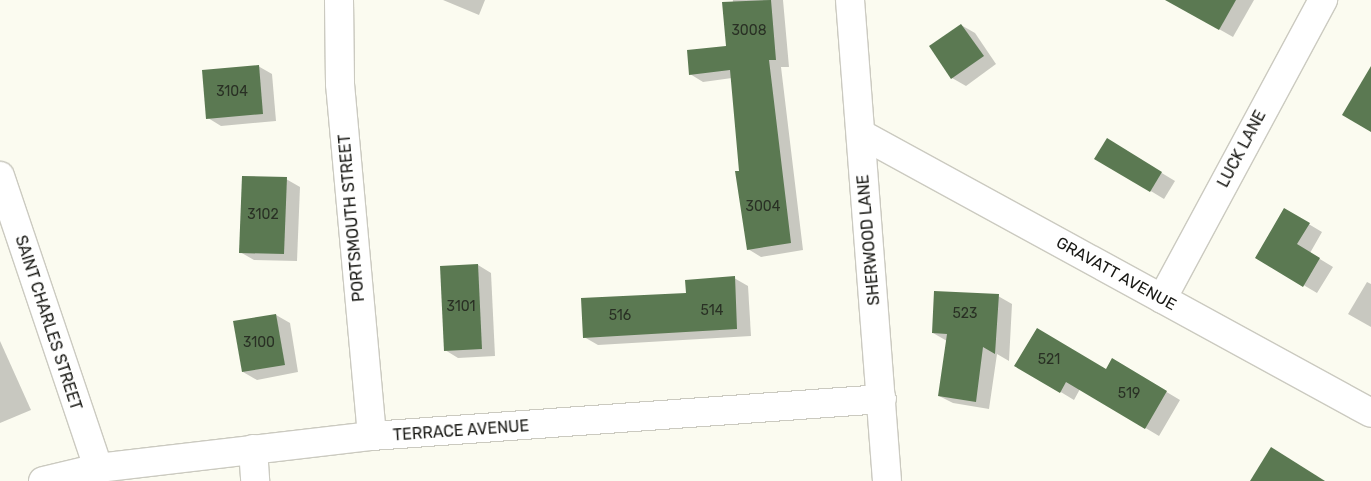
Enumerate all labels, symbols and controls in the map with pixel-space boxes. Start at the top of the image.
house number: 3008 [731,23,767,39]
house number: 3104 [216,84,248,100]
street label: LUCK LANE [1214,107,1270,191]
street label: PORTSMOUTH STREET [335,133,369,303]
street label: SHERWOOD LANE [854,174,884,306]
house number: 3004 [746,199,780,215]
house number: 3102 [247,207,279,223]
street label: SAINT CHARLES STREET [11,233,85,413]
street label: GRAVATT AVENUE [1052,233,1180,315]
house number: 3101 [446,299,476,315]
house number: 514 [701,303,723,319]
house number: 523 [953,306,977,322]
house number: 516 [609,308,631,324]
house number: 3100 [243,335,275,351]
house number: 521 [1038,352,1060,368]
house number: 519 [1118,386,1140,402]
street label: TERRACE AVENUE [392,417,530,445]

